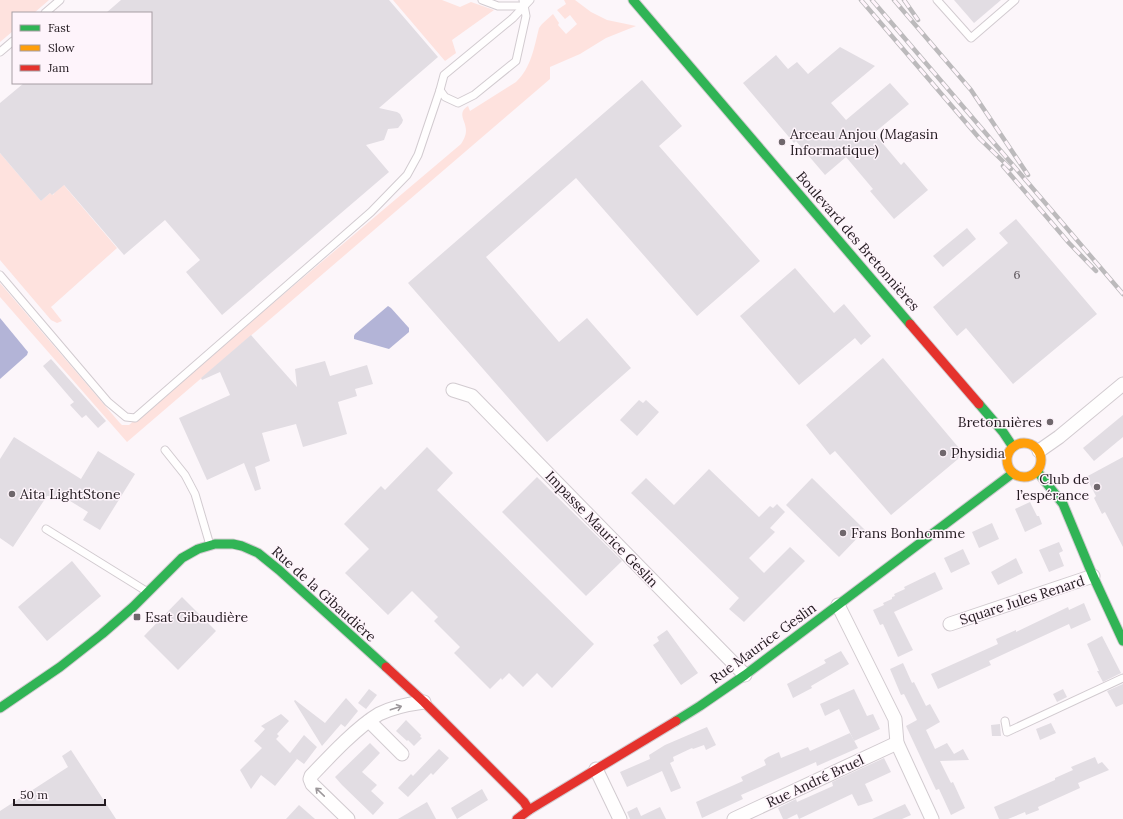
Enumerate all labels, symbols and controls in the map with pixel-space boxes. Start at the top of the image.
legend [12,12,152,84]
text: Fast [48,20,71,35]
text: Slow [48,40,75,55]
text: Jam [47,60,69,75]
place label: Arceau Anjou (Magasin Informatique) [789,125,939,159]
marker: Arceau Anjou (Magasin Informatique) [777,137,787,147]
street label: Boulevard des Bretonnières [792,168,924,314]
house number: 6 [1014,267,1021,282]
place label: Bretonnières [958,413,1042,431]
marker: Bretonnières [1045,417,1055,427]
place label: Physidia [951,444,1005,462]
marker: Physidia [938,448,948,458]
street label: Impasse Maurice Geslin [542,467,663,591]
place label: Club de l’espérance [1016,470,1089,504]
marker: Club de l’espérance [1092,482,1102,492]
place label: Aita LightStone [19,485,121,503]
marker: Aita LightStone [7,489,17,499]
place label: Frans Bonhomme [851,524,965,542]
marker: Frans Bonhomme [838,528,848,538]
street label: Rue de la Gibaudière [268,542,380,646]
street label: Square Jules Renard [957,571,1087,629]
street label: Rue Maurice Geslin [707,598,820,687]
place label: Esat Gibaudière [145,608,249,626]
marker: Esat Gibaudière [132,612,142,622]
one-way arrow [389,704,402,711]
street label: Rue André Bruel [763,750,867,811]
scale bar [14,781,105,807]
text: 50 m [20,787,48,802]
one-way arrow [315,787,325,797]

